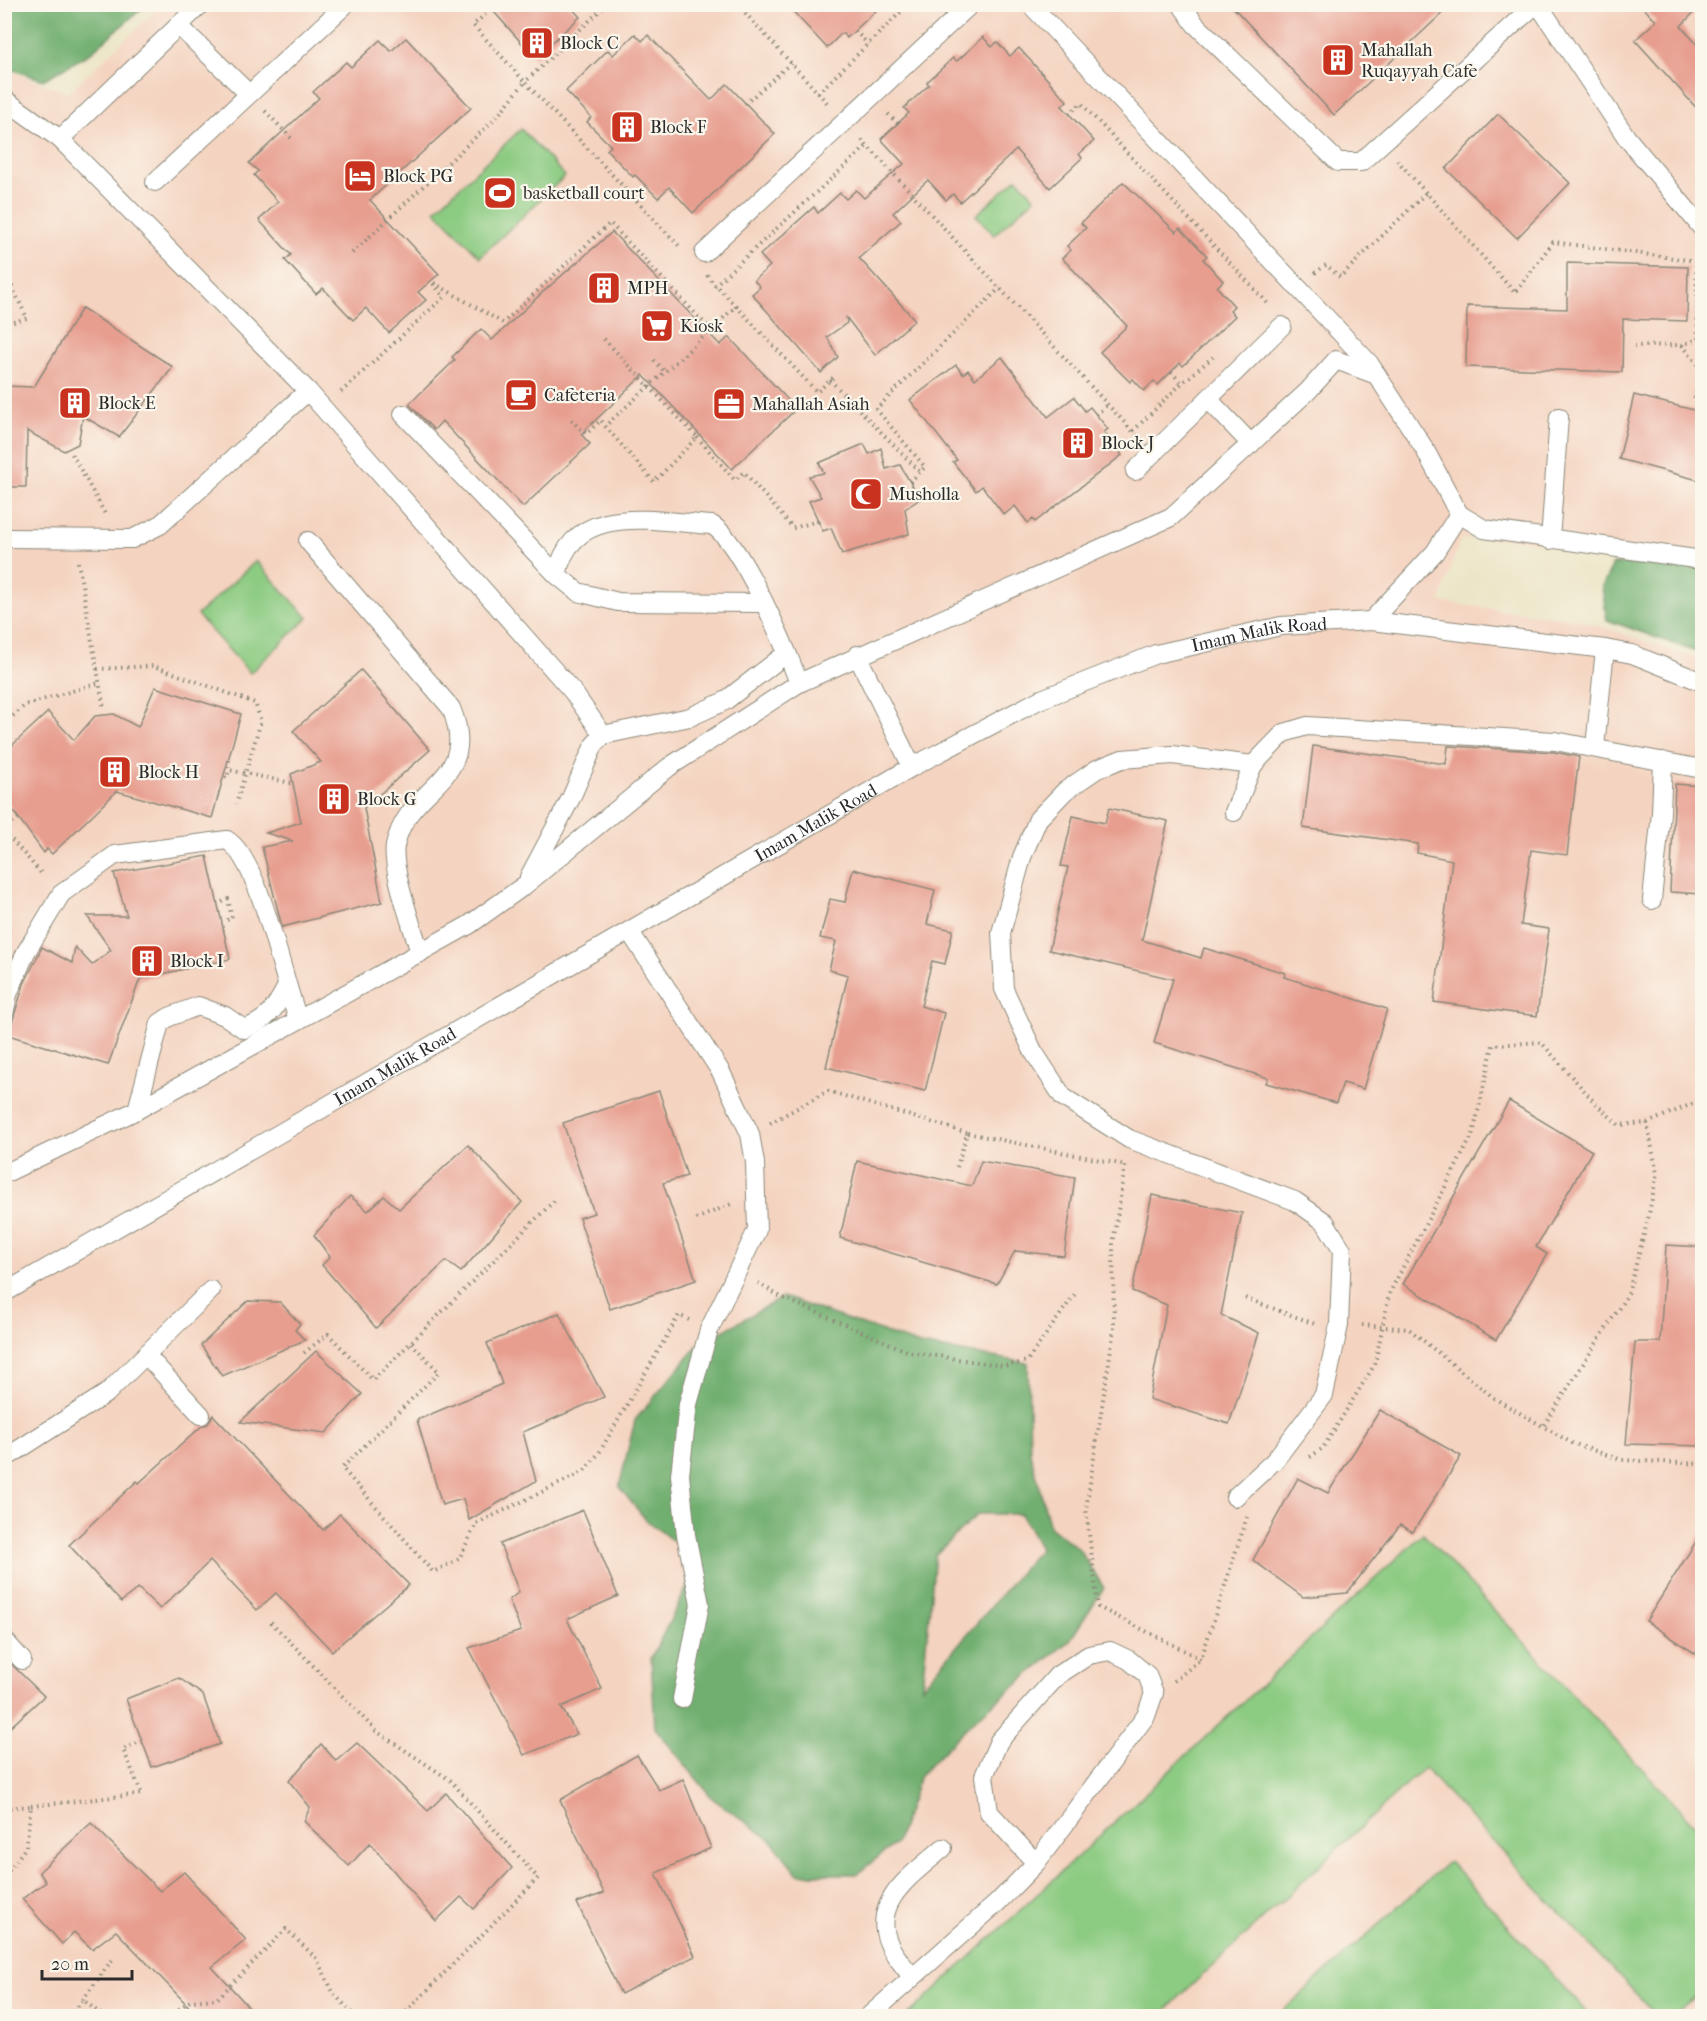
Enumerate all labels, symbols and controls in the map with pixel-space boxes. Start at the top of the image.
building icon: Block C [519,25,555,61]
place label: Block C [560,33,619,54]
place label: Mahallah Ruqayyah Cafe [1361,40,1478,82]
building icon: Mahallah Ruqayyah Cafe [1320,42,1356,78]
building icon: Block F [609,109,645,145]
place label: Block F [650,117,707,138]
hotel icon: Block PG [342,158,378,194]
place label: Block PG [383,166,454,187]
sports icon: basketball court [482,175,518,211]
place label: basketball court [522,183,645,204]
building icon: MPH [586,270,622,306]
place label: MPH [627,278,668,299]
supermarket icon: Kiosk [639,308,675,344]
place label: Kiosk [680,316,724,337]
cafe icon: Cafeteria [503,377,539,413]
building icon: Block E [57,385,93,421]
place label: Cafeteria [544,385,616,406]
office icon: Mahallah Asiah [711,386,747,422]
place label: Block E [98,393,156,414]
place label: Mahallah Asiah [752,394,870,415]
building icon: Block J [1060,425,1096,461]
place label: Block J [1101,433,1155,454]
mosque icon: Musholla [848,476,884,512]
place label: Musholla [889,484,960,505]
street label: Imam Malik Road [1190,613,1328,657]
building icon: Block H [97,754,133,790]
place label: Block H [138,762,199,783]
street label: Imam Malik Road [751,780,881,867]
building icon: Block G [316,781,352,817]
place label: Block G [357,789,417,810]
building icon: Block I [129,943,165,979]
place label: Block I [170,951,224,972]
street label: Imam Malik Road [331,1023,460,1110]
scale bar [42,1943,132,1981]
text: 20 m [51,1954,89,1975]

